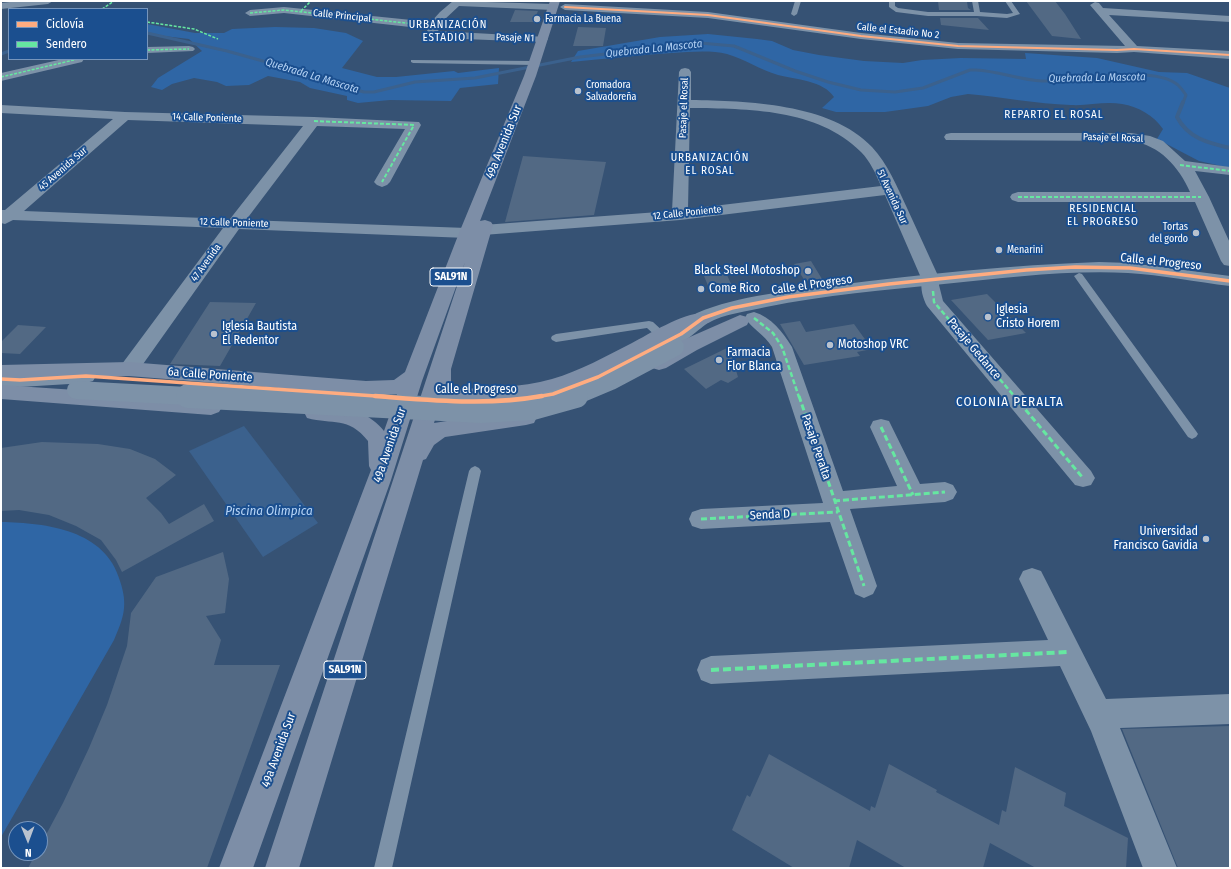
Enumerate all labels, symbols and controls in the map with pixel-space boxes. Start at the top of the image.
street label: Calle Principal [312,7,372,25]
legend [8,8,148,60]
place label: Farmacia La Buena [545,13,621,25]
marker: Farmacia La Buena [532,14,542,24]
text: Ciclovía [46,17,84,31]
district label: URBANIZACIÓN ESTADIO I [409,18,487,44]
street label: Calle el Estadio No 2 [856,21,940,41]
street label: Pasaje N1 [496,31,534,45]
text: Sendero [46,37,87,51]
water label: Quebrada La Mascota [605,37,703,61]
water label: Quebrada La Mascota [264,55,360,97]
water label: Quebrada La Mascota [1048,71,1146,85]
street label: Pasaje el Rosal [677,78,691,138]
place label: Cromadora Salvadoreña [586,79,636,102]
marker: Cromadora Salvadoreña [573,86,583,96]
street label: 49a Avenida Sur [483,103,525,181]
district label: REPARTO EL ROSAL [1004,108,1104,122]
street label: 14 Calle Poniente [172,111,242,125]
street label: Pasaje el Rosal [1083,131,1143,145]
street label: 45 Avenida Sur [36,145,90,193]
district label: URBANIZACIÓN EL ROSAL [671,151,749,177]
street label: 51 Avenida Sur [874,168,910,226]
district label: RESIDENCIAL EL PROGRESO [1067,202,1139,228]
street label: 12 Calle Poniente [652,203,722,223]
street label: 12 Calle Poniente [199,216,269,230]
place label: Tortas del gordo [1149,221,1188,244]
marker: Tortas del gordo [1191,228,1201,238]
street label: 47 Avenida [188,242,224,284]
place label: Menarini [1007,244,1043,256]
marker: Menarini [994,245,1004,255]
street label: Calle el Progreso [1120,251,1202,273]
place label: Black Steel Motoshop [694,264,800,278]
marker: Black Steel Motoshop [803,266,813,276]
road number: SAL91N [430,268,472,286]
street label: Calle el Progreso [771,272,853,298]
place label: Come Rico [709,282,760,296]
marker: Come Rico [696,284,706,294]
place label: Iglesia Cristo Horem [996,303,1060,331]
marker: Iglesia Cristo Horem [983,312,993,322]
street label: Pasaje Gedance [944,315,1004,383]
place label: Iglesia Bautista El Redentor [222,320,297,348]
marker: Iglesia Bautista El Redentor [209,329,219,339]
place label: Motoshop VRC [838,338,908,352]
marker: Motoshop VRC [825,340,835,350]
place label: Farmacia Flor Blanca [727,346,781,374]
marker: Farmacia Flor Blanca [714,355,724,365]
street label: 6a Calle Poniente [167,365,253,385]
street label: Calle el Progreso [435,383,517,397]
district label: COLONIA PERALTA [956,394,1064,410]
street label: 49a Avenida Sur [370,406,410,484]
street label: Pasaje Peralta [798,412,834,482]
water label: Piscina Olimpica [225,503,313,519]
street label: Senda D [749,507,791,523]
place label: Universidad Francisco Gavidia [1114,525,1198,553]
marker: Universidad Francisco Gavidia [1201,534,1211,544]
road number: SAL91N [324,661,366,679]
street label: 49a Avenida Sur [259,711,299,789]
north arrow [8,821,48,861]
text: N [25,846,32,859]

